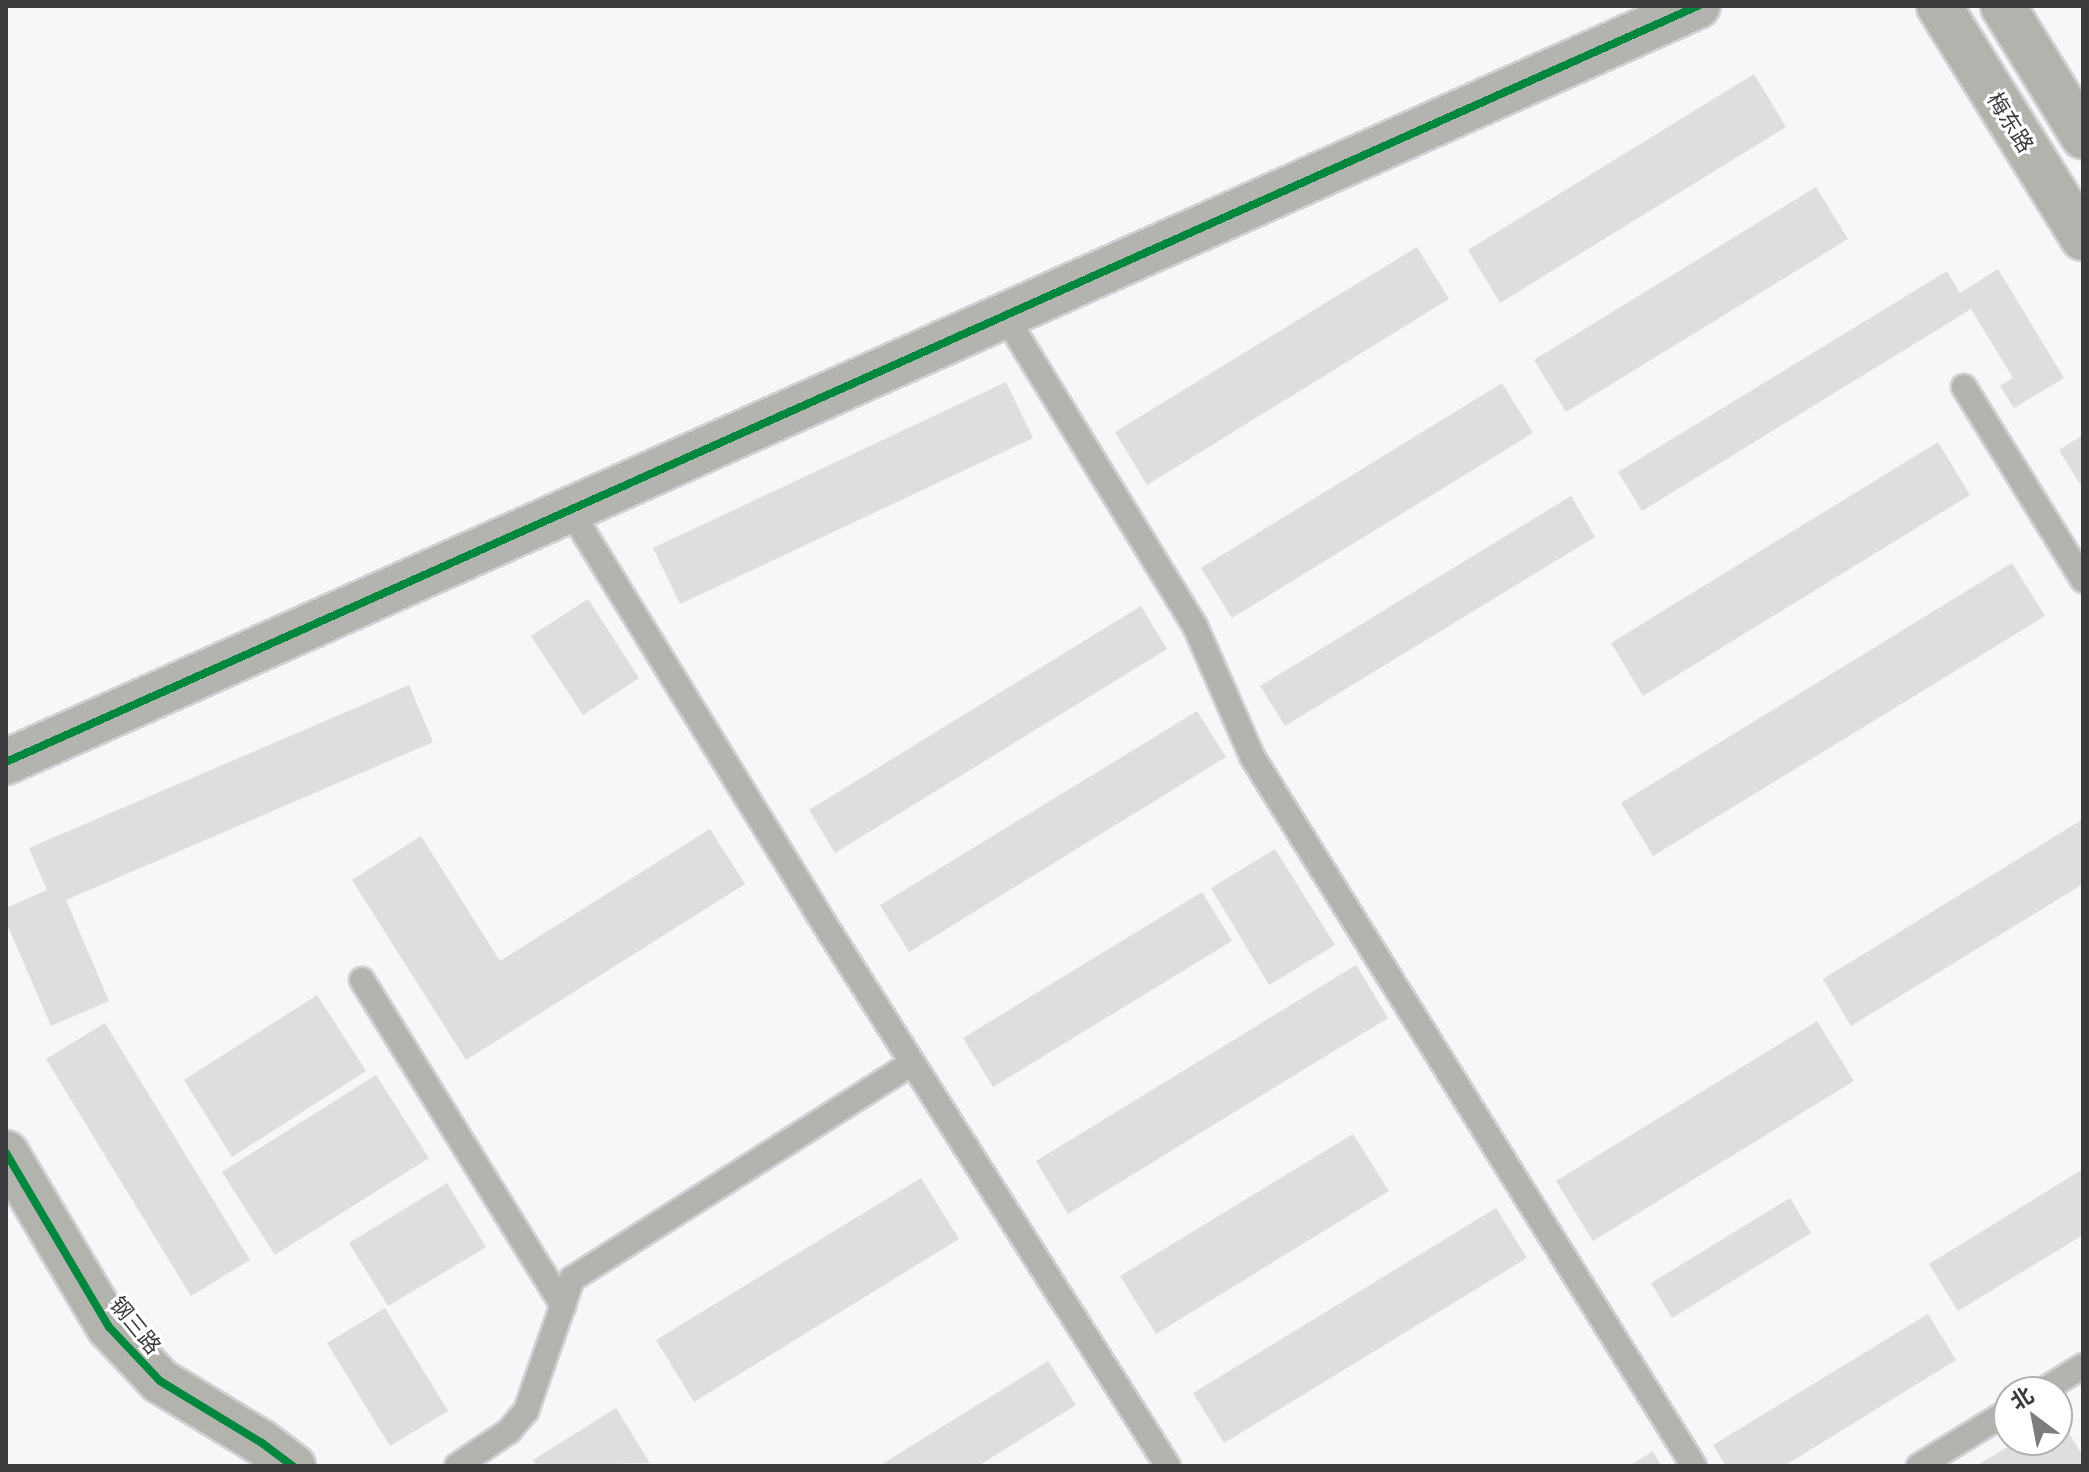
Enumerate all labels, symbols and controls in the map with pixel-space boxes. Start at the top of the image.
street label: 梅东路 [1982,87,2040,157]
street label: 钢三路 [105,1291,167,1359]
north arrow [1993,1376,2073,1456]
text: 北 [2004,1379,2039,1416]

